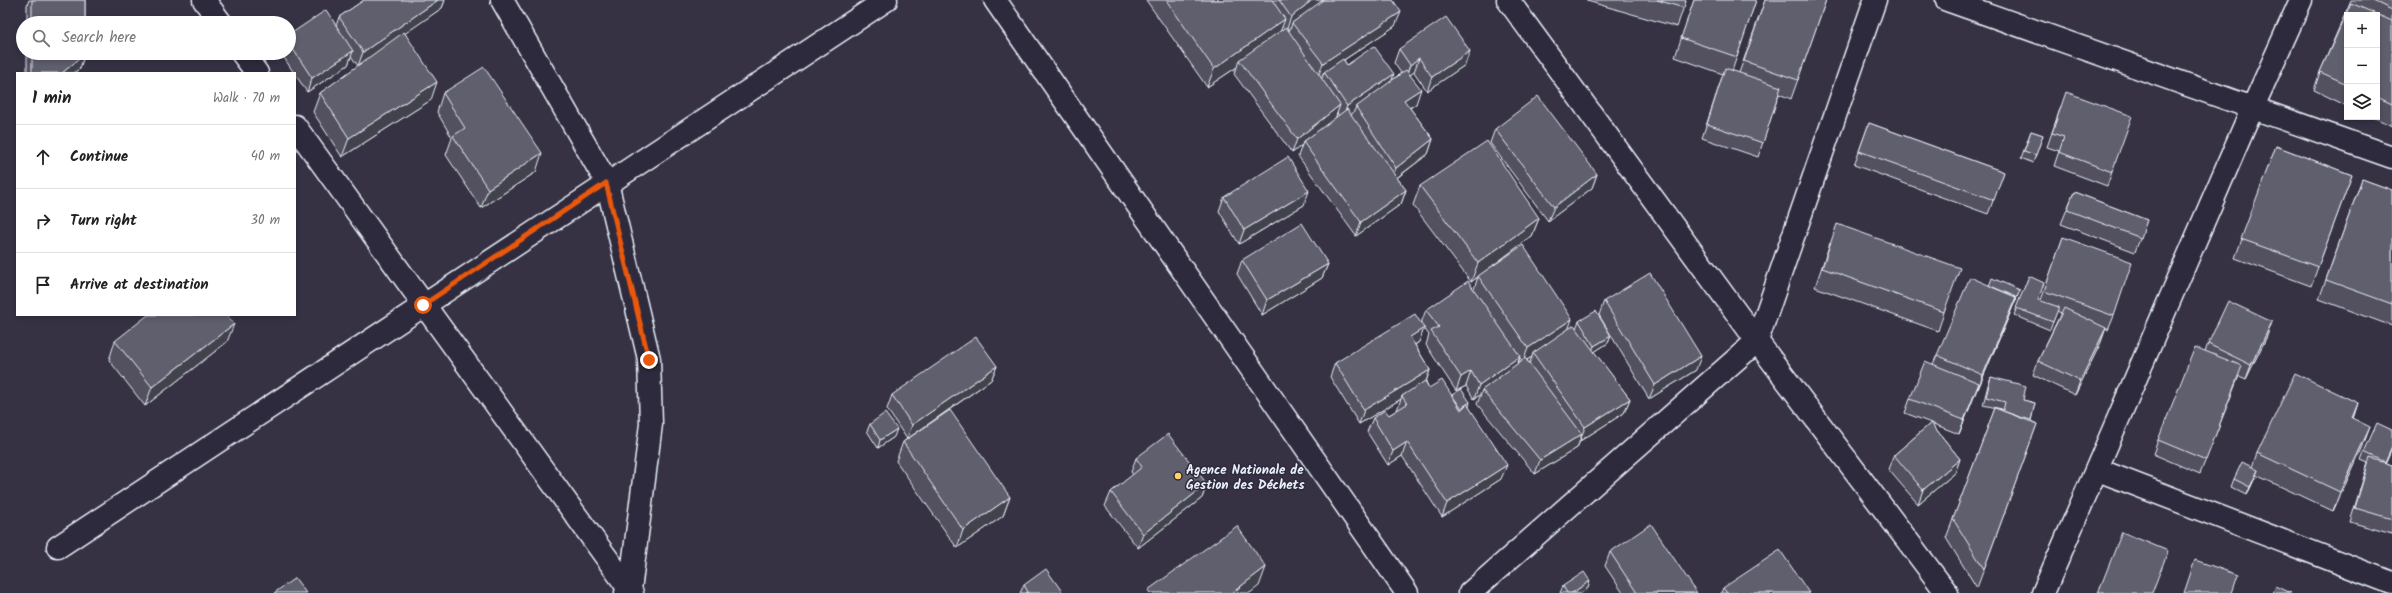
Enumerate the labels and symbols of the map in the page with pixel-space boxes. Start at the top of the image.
route start [414,296,432,314]
route end [640,351,658,369]
place label: Agence Nationale de Gestion des Déchets [1186,460,1305,496]
marker: Agence Nationale de Gestion des Déchets [1173,471,1183,481]

